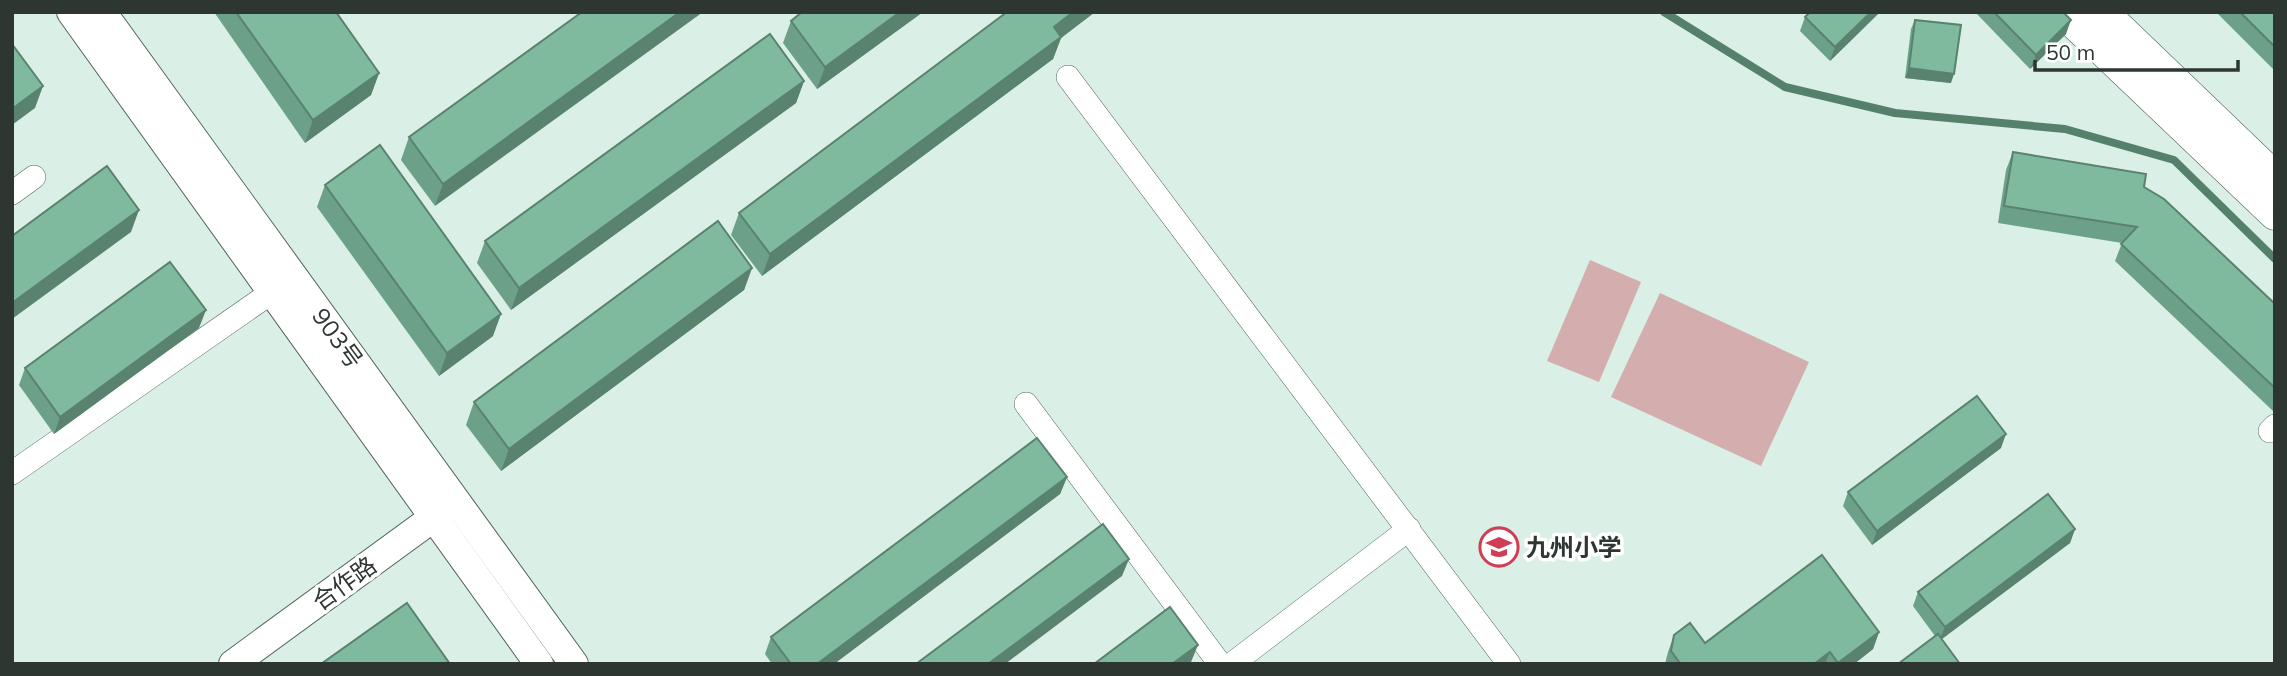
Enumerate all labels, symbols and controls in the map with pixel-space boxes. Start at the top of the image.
scale bar [2035,28,2238,72]
text: 50 m [2046,39,2095,65]
street label: 903号 [306,302,370,374]
school or university icon: 九州小学 [1478,526,1520,568]
place label: 九州小学 [1526,532,1622,562]
street label: 合作路 [306,550,382,616]

